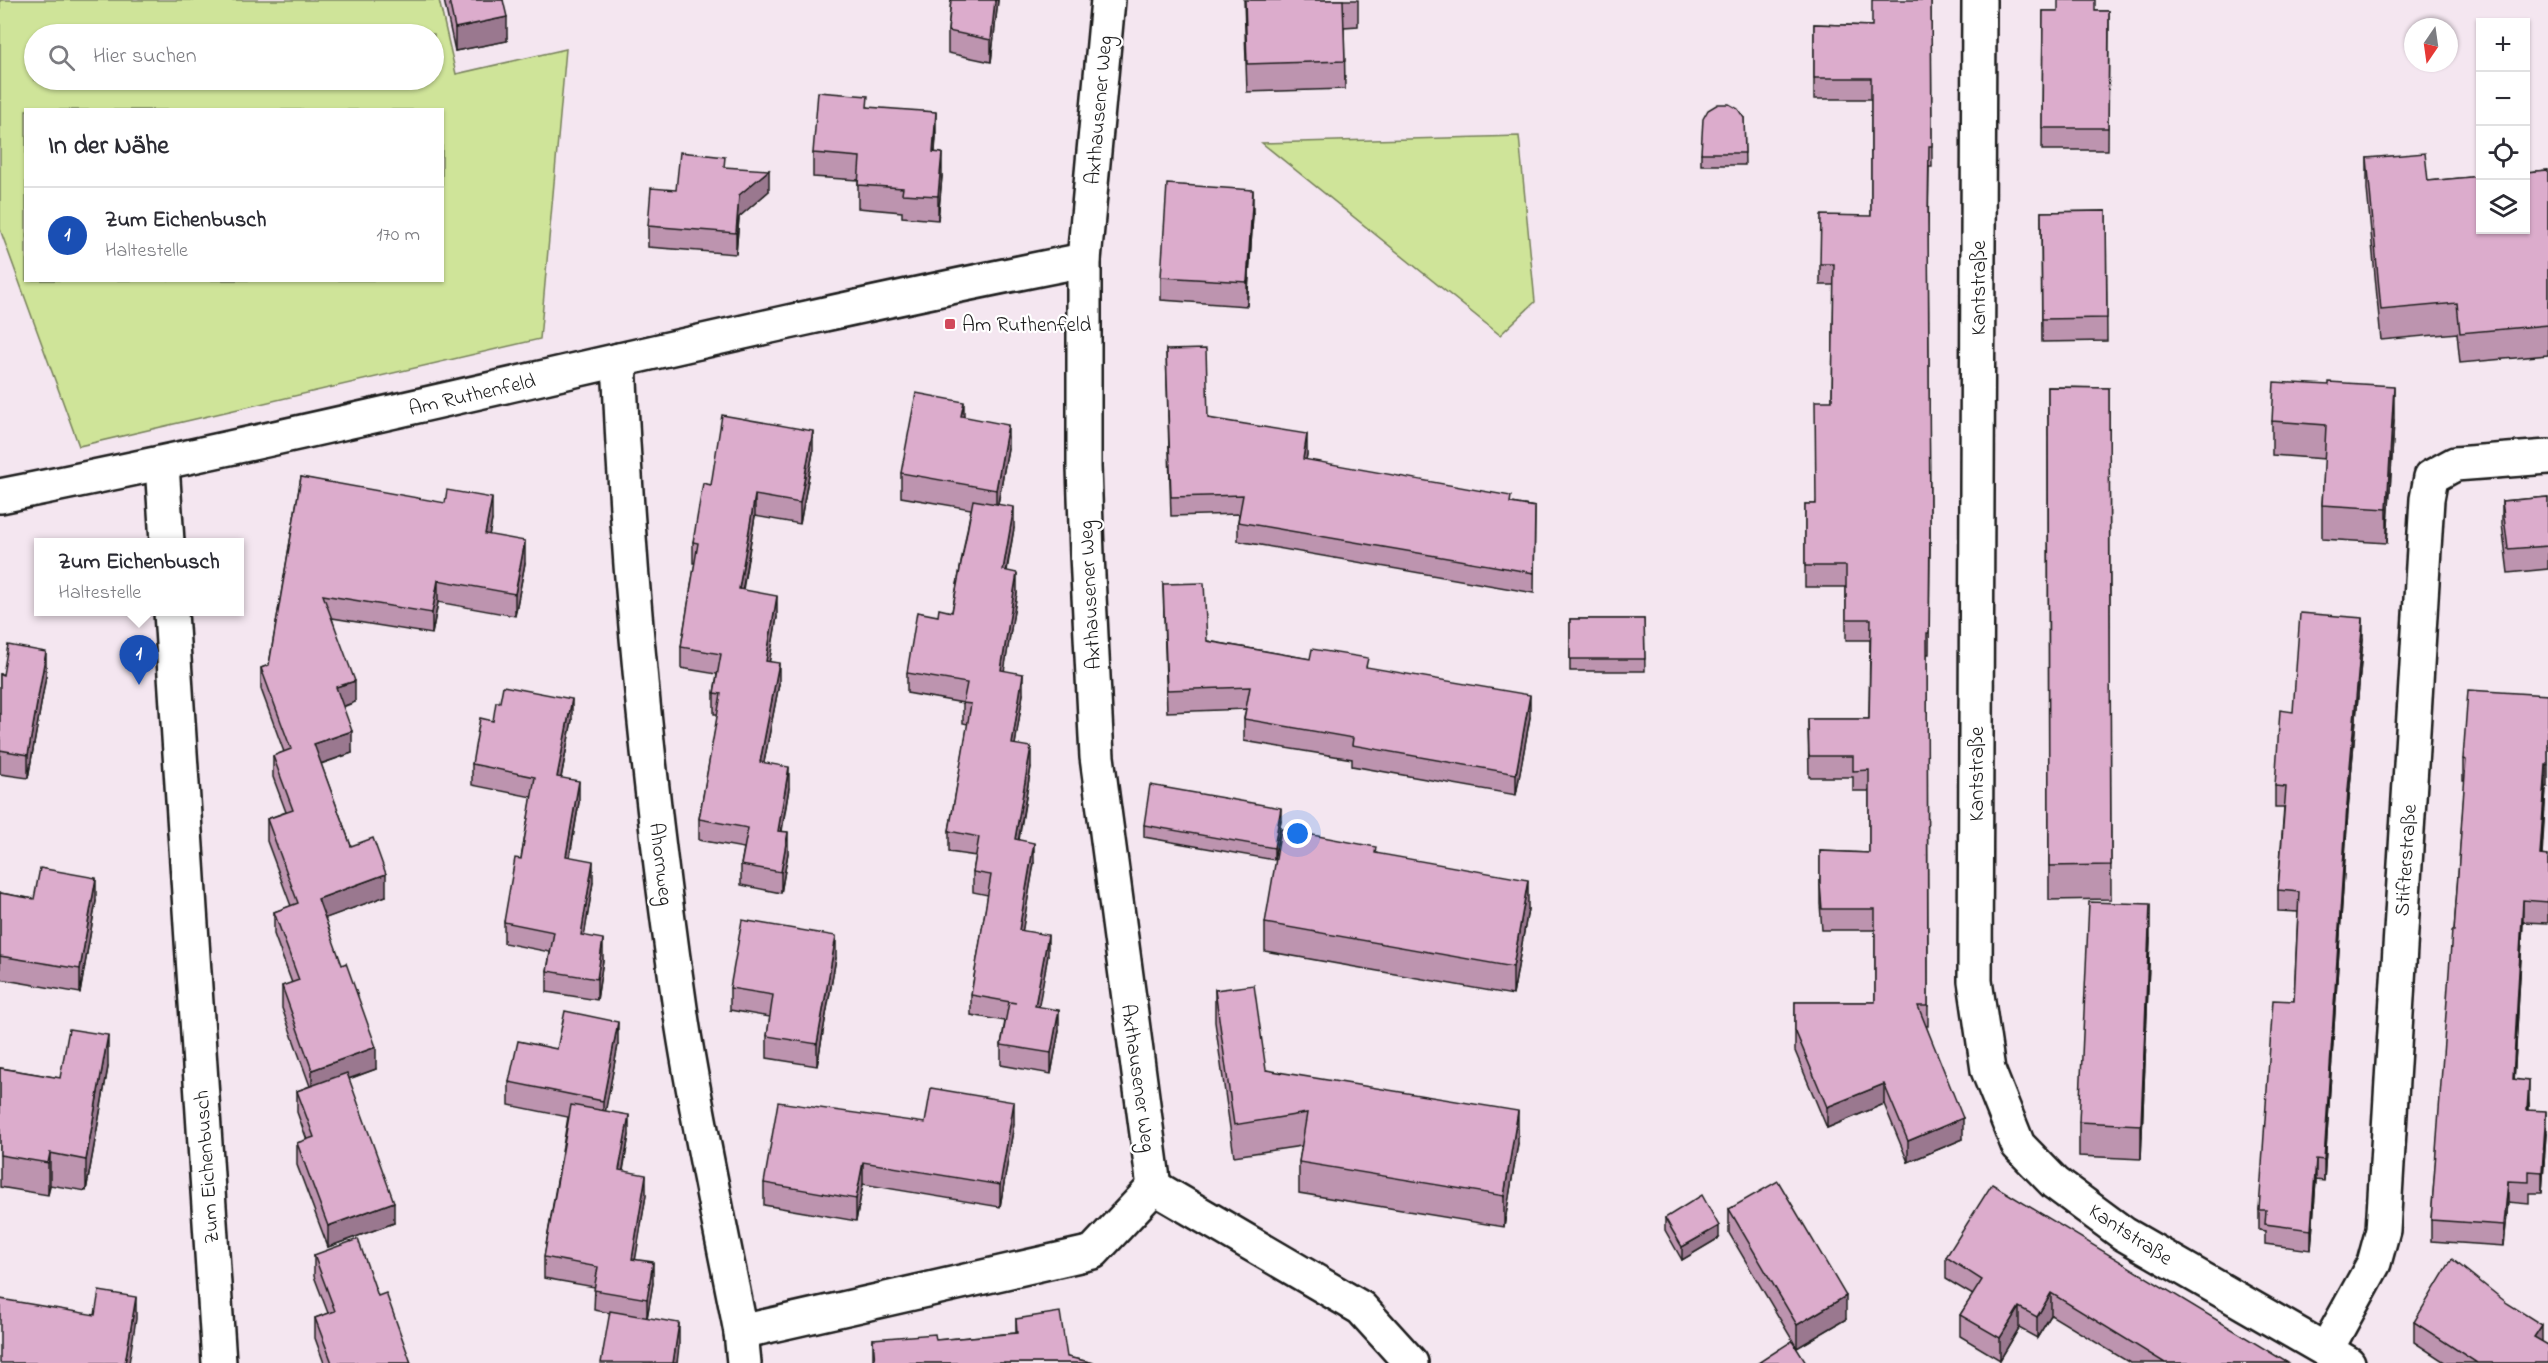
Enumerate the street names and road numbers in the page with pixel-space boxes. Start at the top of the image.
street label: Axthausener Weg [1079,34,1123,186]
street label: Kantstraße [1965,240,1995,335]
street label: Am Ruthenfeld [406,367,539,425]
street label: Axthausener Weg [1072,519,1112,670]
street label: Kantstraße [1963,726,1993,821]
street label: Stifterstraße [2388,803,2426,917]
street label: Ahornweg [638,821,680,908]
street label: Axthausener Weg [1110,1002,1162,1155]
street label: Zum Eichenbusch [188,1089,228,1245]
street label: Kantstraße [2082,1197,2178,1274]

